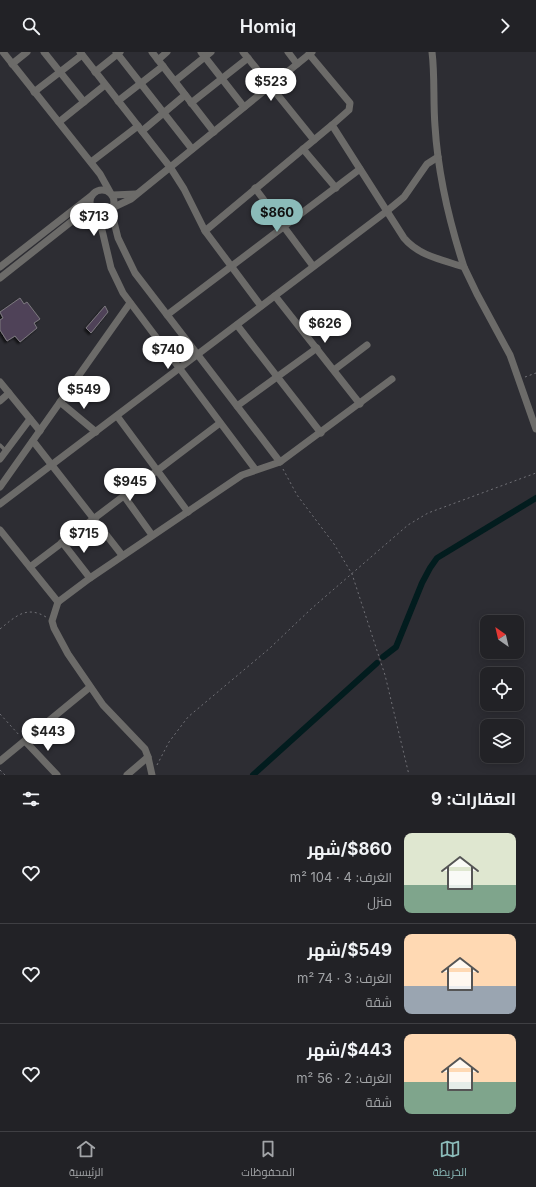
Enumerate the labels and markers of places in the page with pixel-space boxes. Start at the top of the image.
pin: $523 [247,68,295,102]
pin: $860 [253,199,301,233]
pin: $713 [70,203,118,237]
pin: $626 [301,310,349,344]
pin: $740 [144,336,192,370]
pin: $549 [60,376,108,410]
pin: $945 [106,468,154,502]
pin: $715 [60,520,108,554]
pin: $443 [24,718,72,752]

